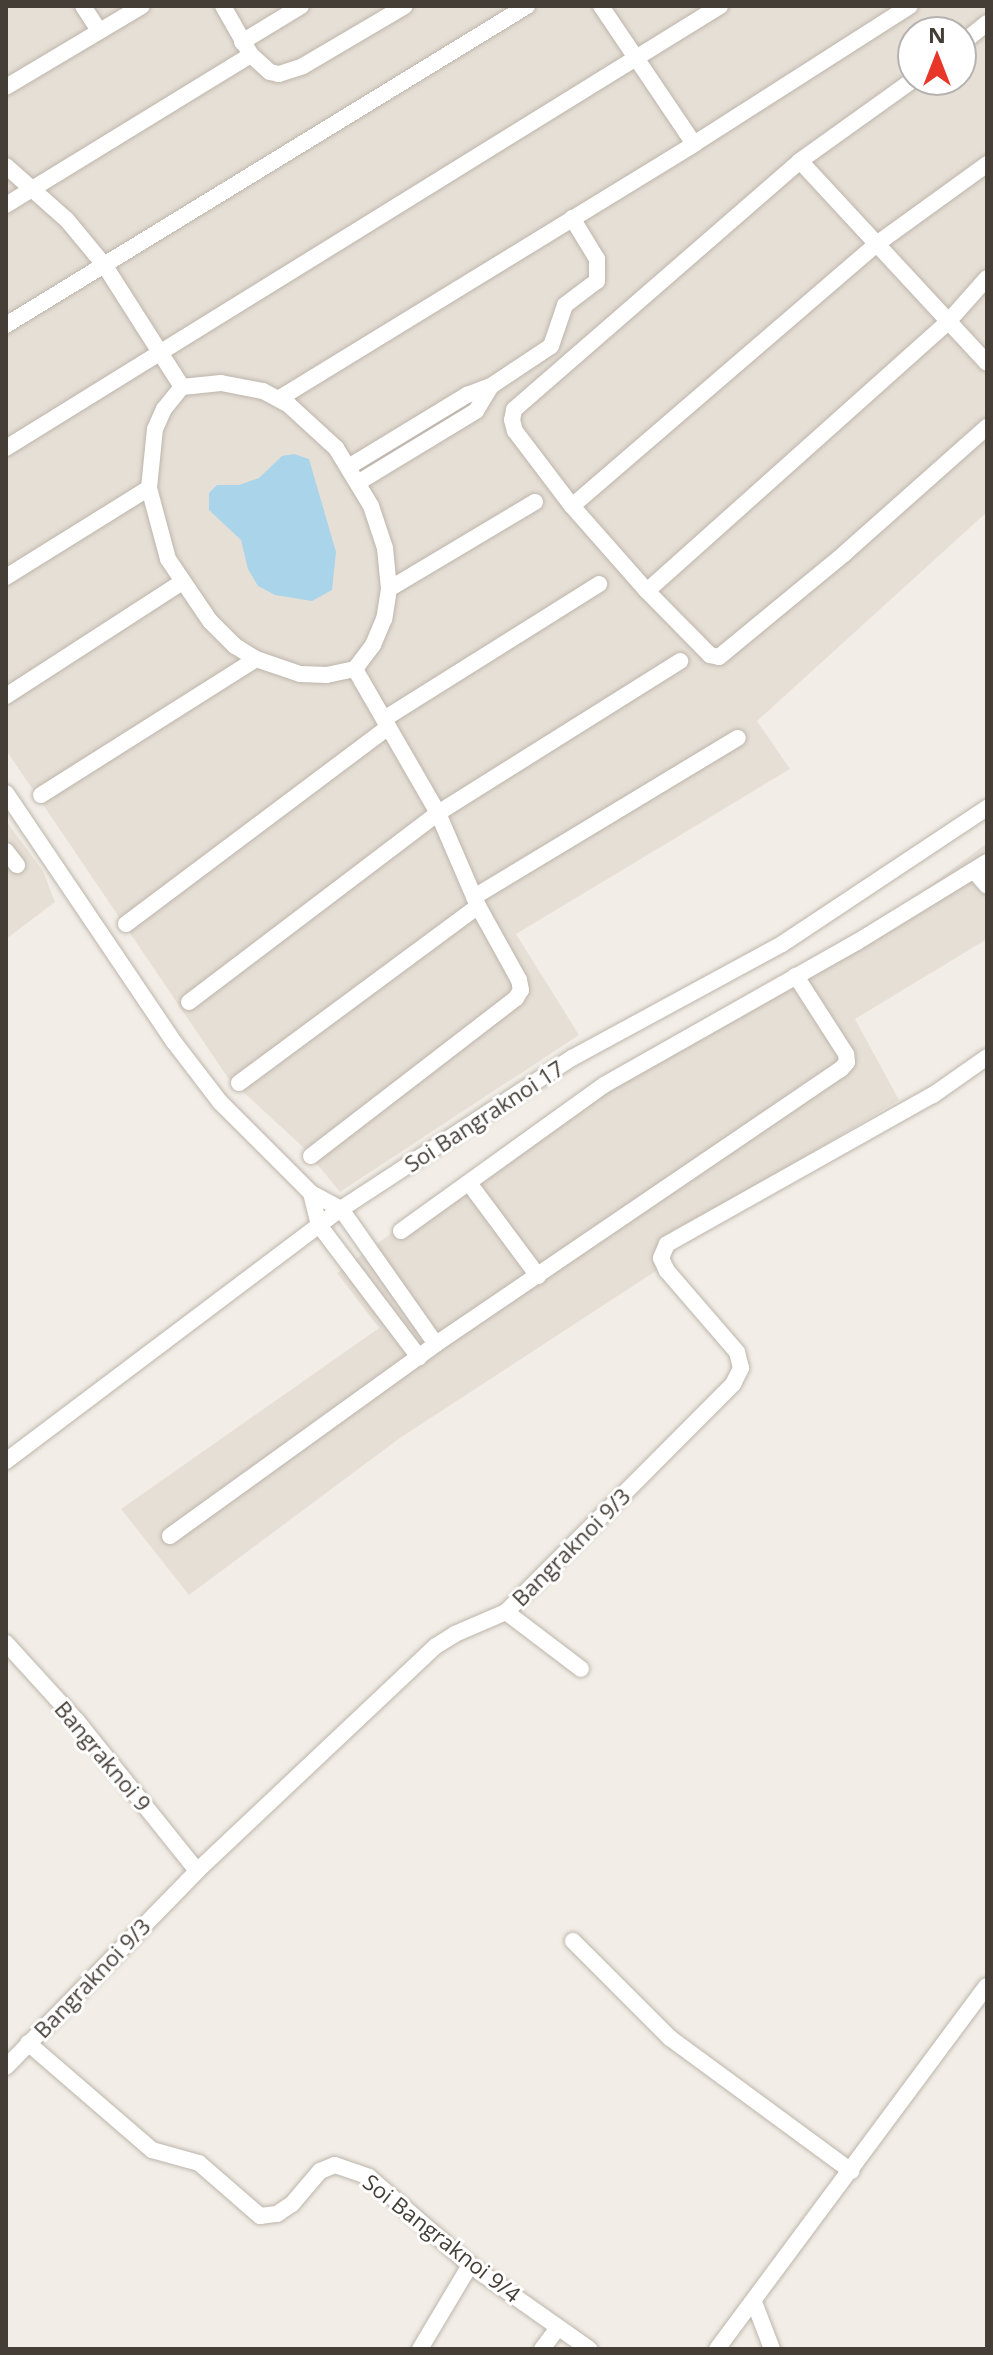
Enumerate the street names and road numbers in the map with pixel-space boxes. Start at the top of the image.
street label: Soi Bangraknoi 17 [399,1055,569,1177]
street label: Bangraknoi 9/3 [507,1483,635,1611]
street label: Bangraknoi 9 [49,1696,157,1816]
street label: Bangraknoi 9/3 [28,1913,156,2043]
street label: Soi Bangraknoi 9/4 [358,2168,526,2308]

